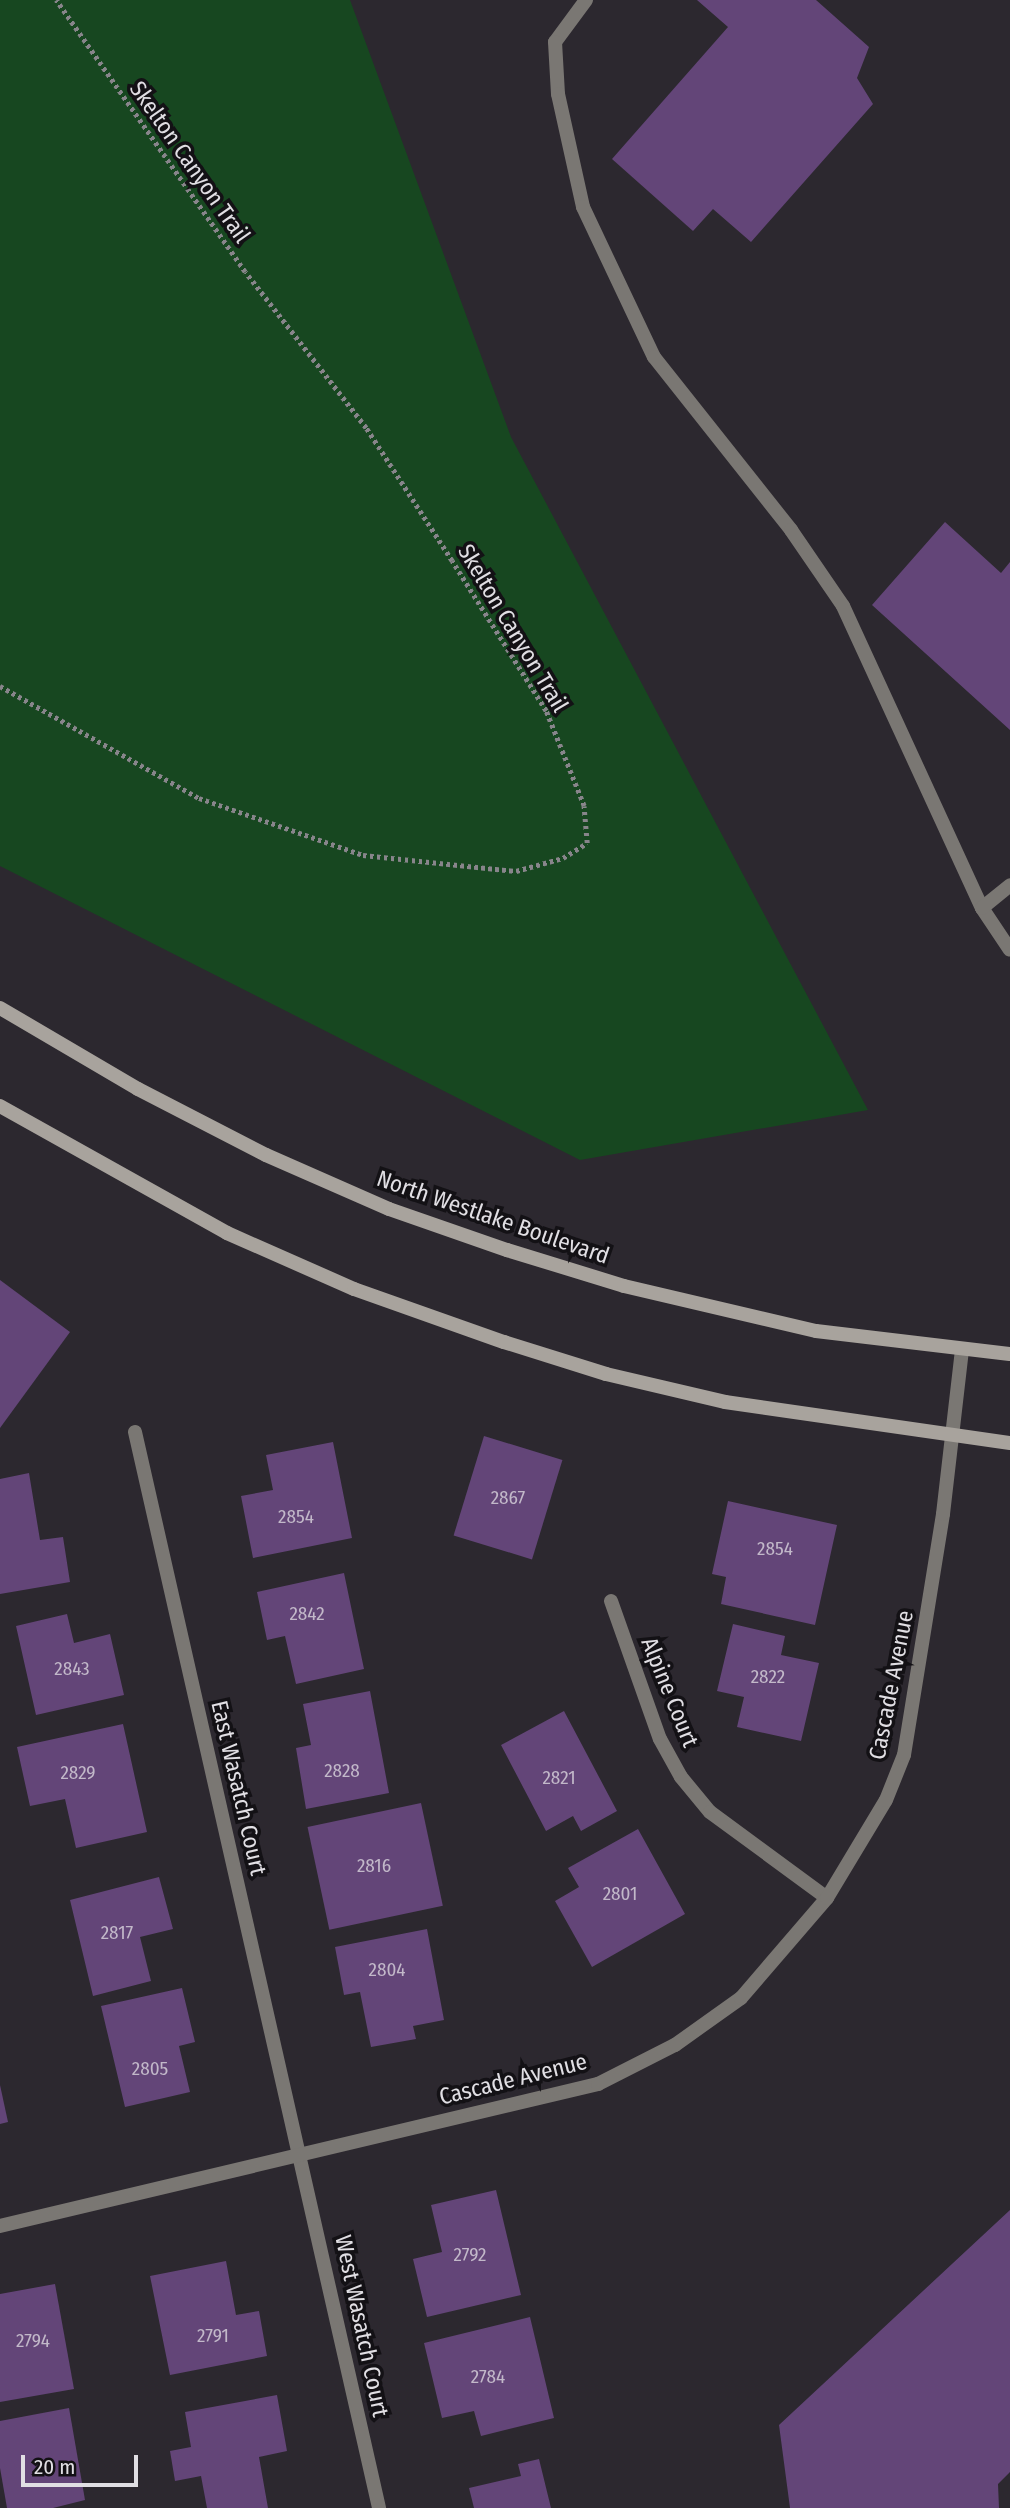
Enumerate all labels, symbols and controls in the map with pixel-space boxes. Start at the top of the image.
street label: Skelton Canyon Trail [124,76,256,248]
street label: Skelton Canyon Trail [452,539,574,717]
street label: North Westlake Boulevard [373,1164,613,1270]
house number: 2867 [491,1487,525,1509]
house number: 2854 [278,1506,314,1528]
house number: 2854 [757,1538,793,1560]
house number: 2842 [289,1603,325,1625]
street label: Cascade Avenue [863,1608,919,1762]
street label: Alpine Court [635,1633,705,1751]
house number: 2843 [54,1658,90,1680]
house number: 2822 [751,1666,785,1688]
street label: East Wasatch Court [205,1698,273,1878]
house number: 2828 [324,1760,360,1782]
house number: 2829 [60,1762,96,1784]
house number: 2821 [542,1767,576,1789]
house number: 2816 [357,1855,391,1877]
house number: 2801 [603,1883,637,1905]
house number: 2817 [101,1922,133,1944]
house number: 2804 [369,1959,405,1981]
street label: Cascade Avenue [436,2047,590,2111]
house number: 2805 [132,2058,168,2080]
street label: West Wasatch Court [329,2233,395,2419]
house number: 2792 [454,2244,486,2266]
house number: 2791 [197,2325,229,2347]
house number: 2794 [16,2330,50,2352]
house number: 2784 [471,2366,505,2388]
scale bar [24,2442,142,2486]
text: 20 m [34,2454,75,2480]

